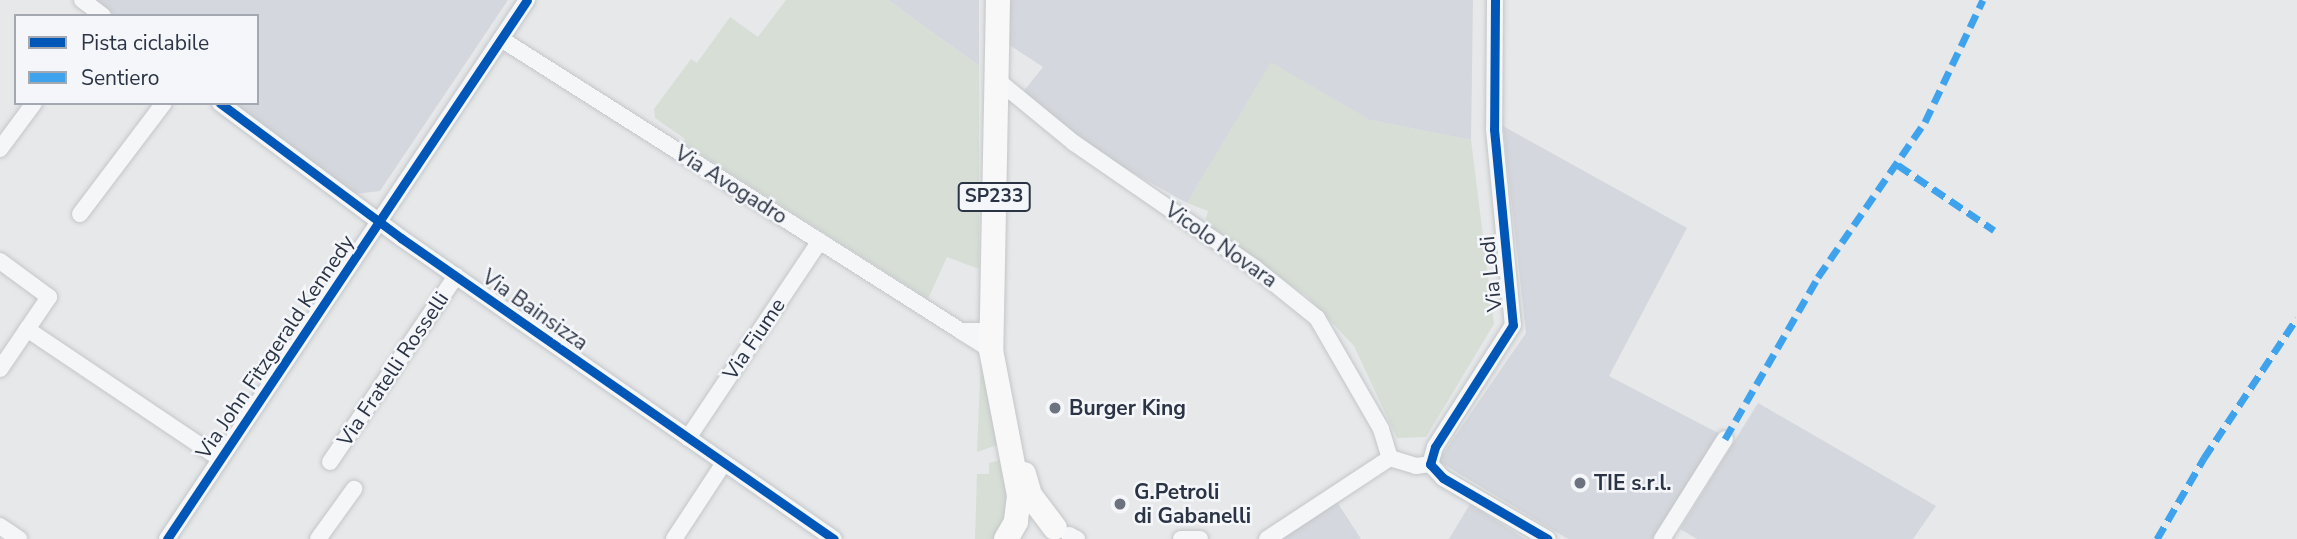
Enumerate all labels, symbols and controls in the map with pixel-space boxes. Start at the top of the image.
legend [14,14,259,105]
text: Pista ciclabile [81,29,209,57]
text: Sentiero [81,64,159,92]
street label: Via Avogadro [670,140,792,230]
road number: SP233 [957,182,1031,212]
street label: Vicolo Novara [1160,197,1282,293]
street label: Via John Fitzgerald Kennedy [191,230,359,464]
street label: Via Lodi [1474,235,1508,313]
street label: Via Bainsizza [477,264,593,356]
street label: Via Fratelli Rosselli [332,287,454,451]
street label: Via Fiume [718,293,790,385]
place label: Burger King [1069,395,1186,421]
marker: Burger King [1047,400,1063,416]
place label: TIE s.r.l. [1594,470,1672,496]
marker: TIE s.r.l. [1572,475,1588,491]
place label: G.Petroli di Gabanelli [1134,479,1251,529]
marker: G.Petroli di Gabanelli [1112,496,1128,512]

